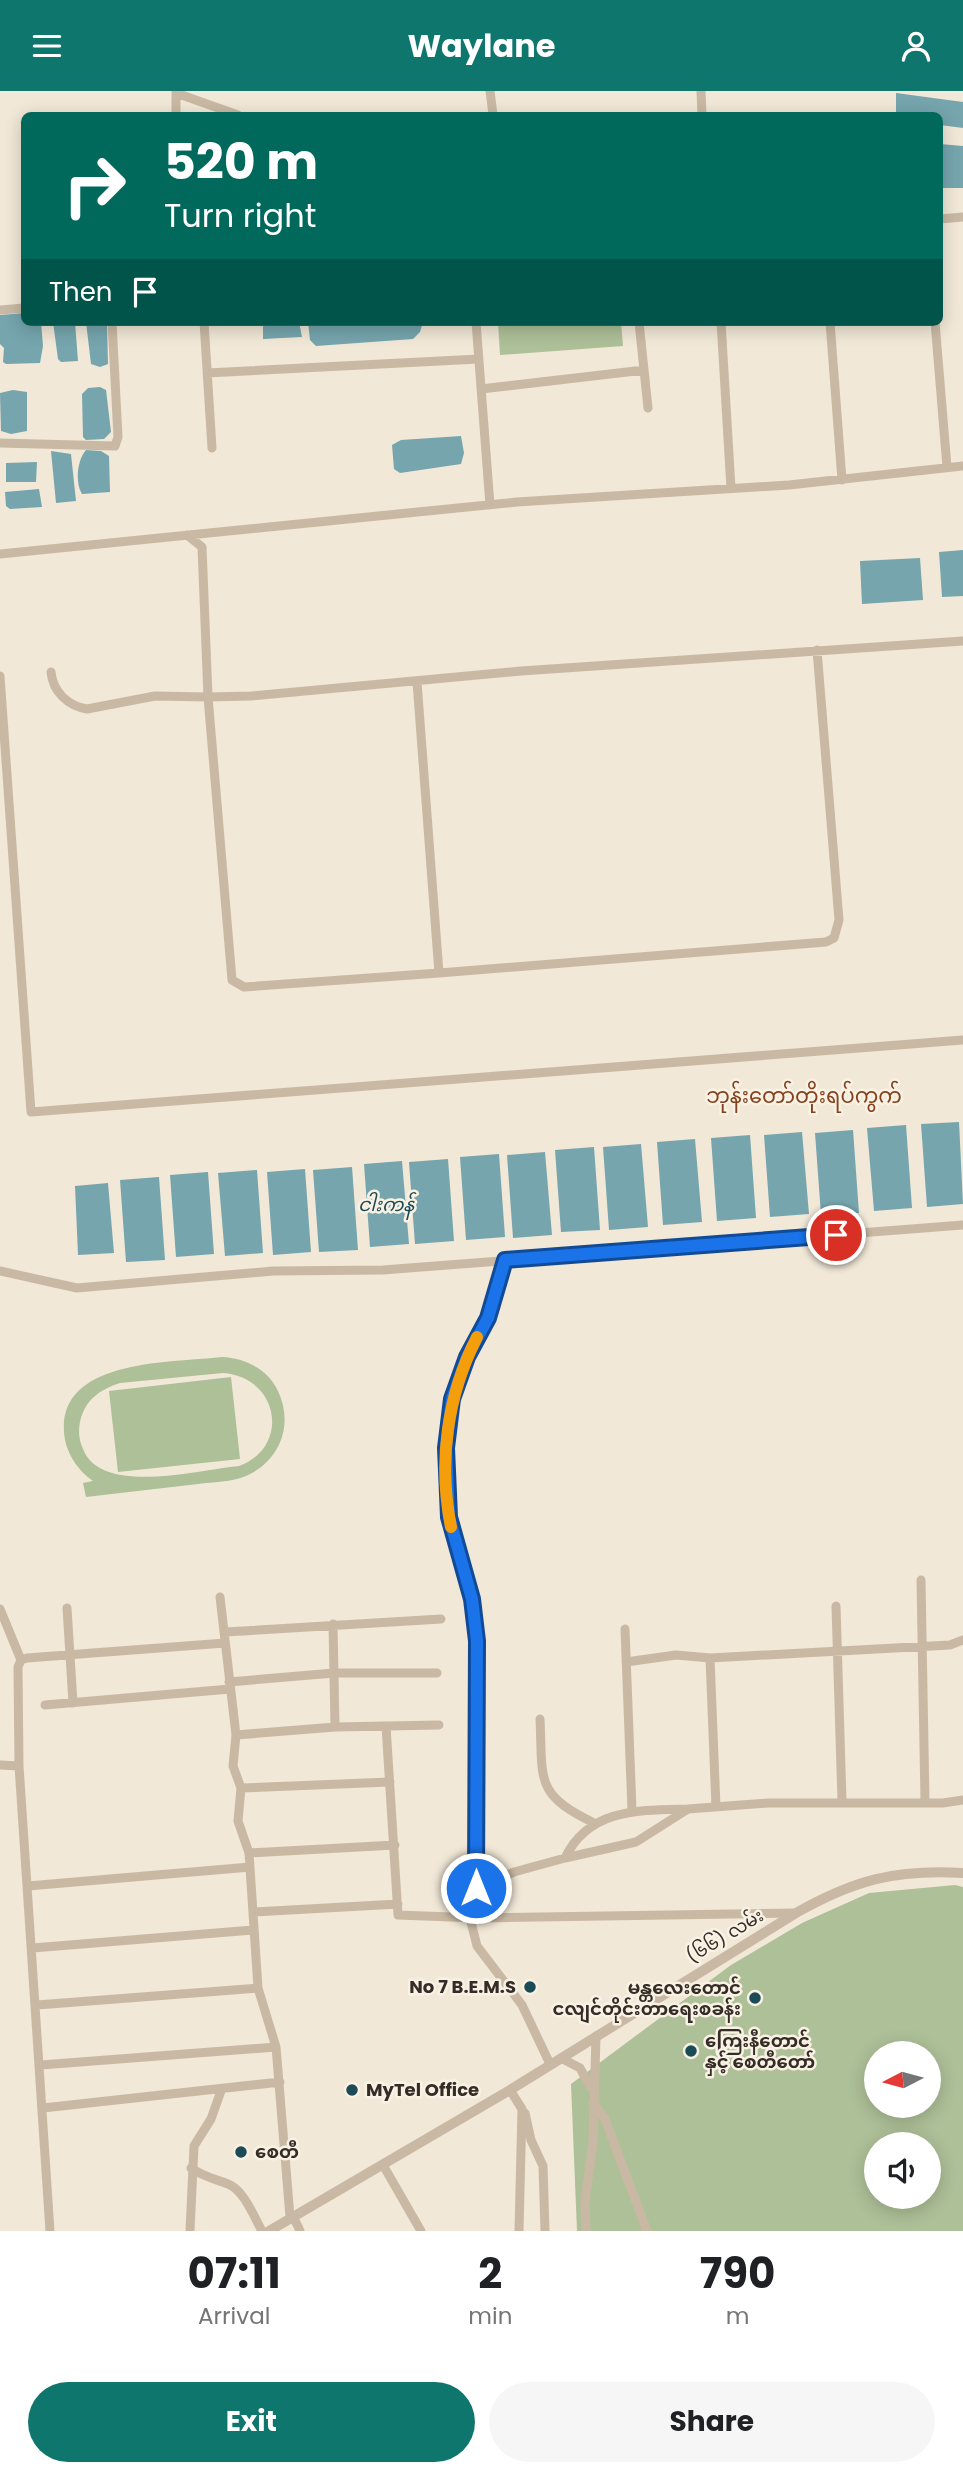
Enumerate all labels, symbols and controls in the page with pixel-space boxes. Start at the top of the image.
text: Waylane [407,23,556,68]
icon: menu [28,27,66,65]
icon: person [897,27,935,65]
text: 520 m [164,128,318,196]
icon: right [49,140,140,231]
text: Turn right [164,193,316,238]
icon: arrive [126,273,164,311]
text: Then [49,274,112,310]
district label: ဘုန်းတော်တိုးရပ်ကွက် [706,1080,902,1113]
water label: ငါးကန် [358,1191,417,1220]
pin [806,1205,866,1265]
icon: arrive [817,1216,855,1254]
position arrow [439,1851,513,1925]
street label: (၆၆) လမ်း [682,1903,768,1968]
place label: No 7 B.E.M.S [409,1974,516,1999]
place label: မန္တလေးတောင် ငလျင်တိုင်းတာရေးစခန်း [553,1975,741,2024]
marker: No 7 B.E.M.S [522,1979,538,1995]
marker: မန္တလေးတောင် ငလျင်တိုင်းတာရေးစခန်း [747,1990,763,2006]
place label: ကြေးနီတောင် နှင့် စေတီတော် [705,2028,815,2076]
north arrow [864,2041,942,2117]
map controls [864,2041,941,2209]
marker: ကြေးနီတောင် နှင့် စေတီတော် [683,2043,699,2059]
place label: MyTel Office [366,2077,479,2102]
marker: MyTel Office [344,2082,360,2098]
button: sound [864,2132,941,2209]
place label: စေတီ [255,2139,299,2164]
marker: စေတီ [233,2144,249,2160]
text: 07:11 [187,2244,281,2303]
text: 2 [478,2244,502,2303]
text: 790 [700,2244,776,2303]
text: Arrival [198,2300,270,2332]
text: min [468,2300,512,2332]
text: m [726,2300,750,2332]
button: Exit [28,2382,475,2462]
button: Share [489,2382,935,2462]

